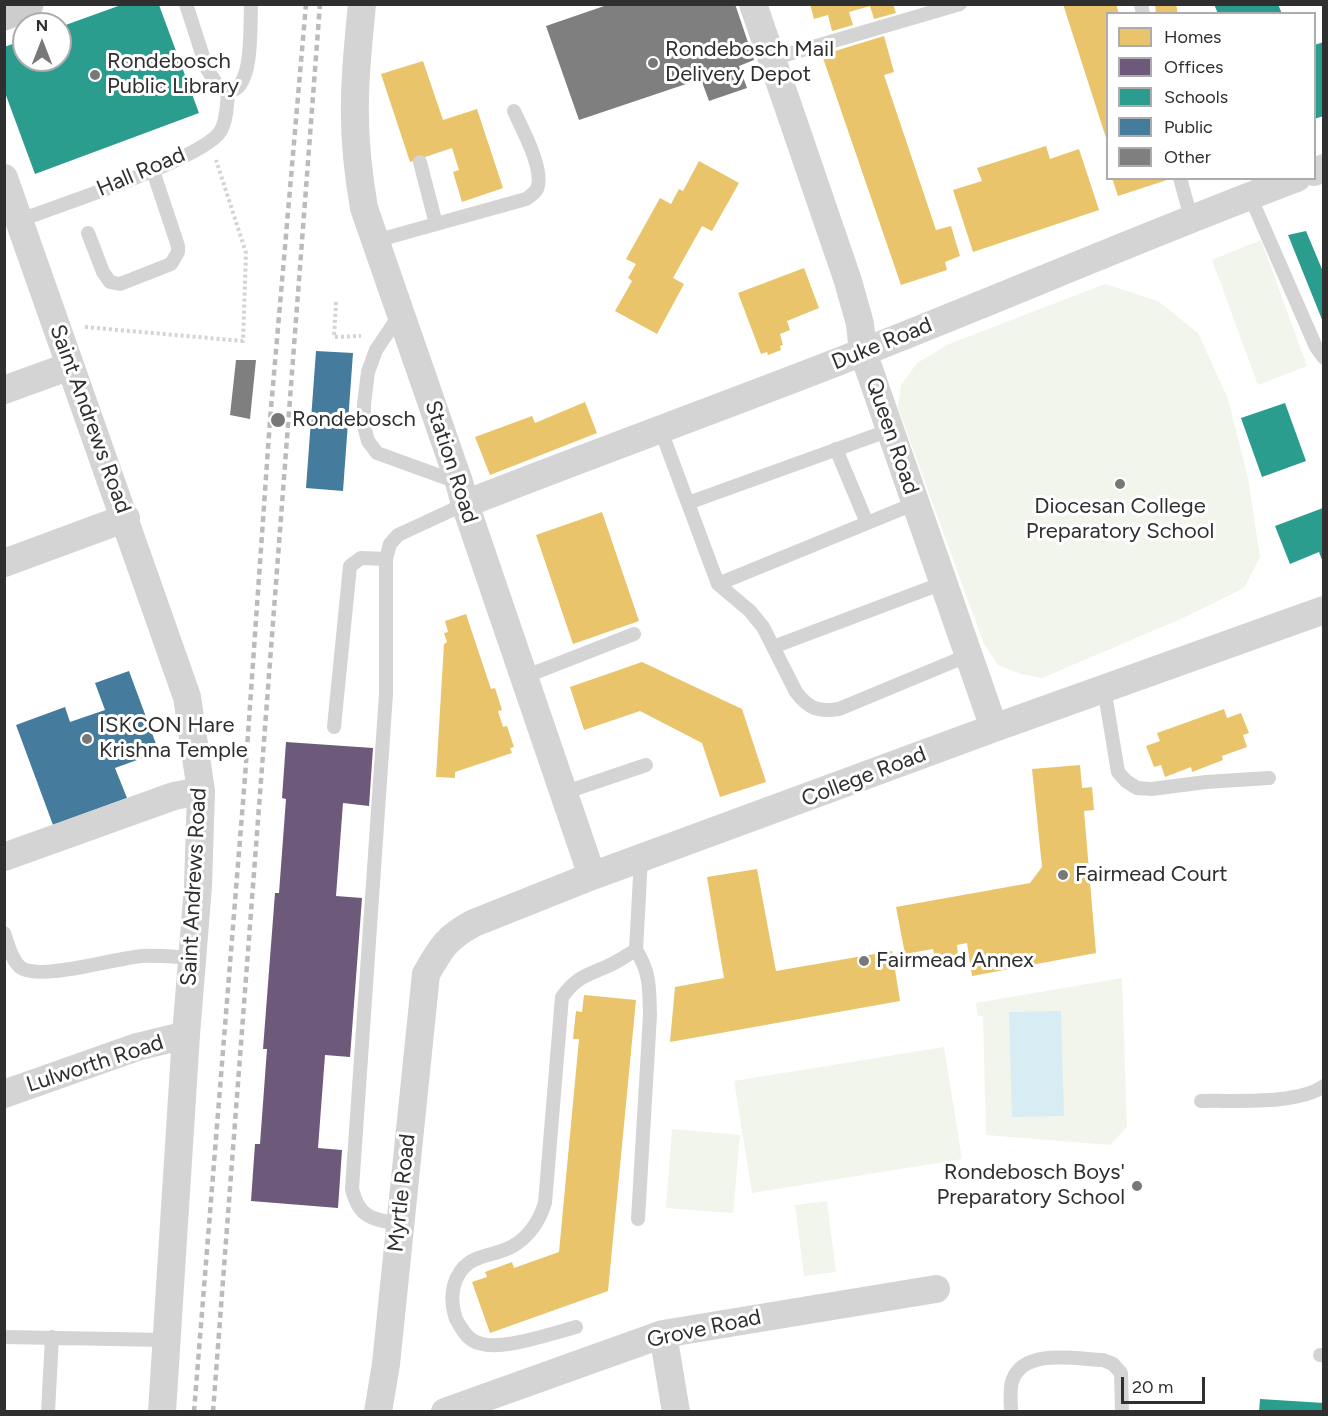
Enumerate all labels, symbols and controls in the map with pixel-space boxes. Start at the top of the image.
north arrow [12,12,72,72]
legend [1106,12,1316,180]
text: N [36,16,48,35]
text: Homes [1164,26,1222,48]
place label: Rondebosch Mail Delivery Depot [665,37,834,88]
place label: Rondebosch Public Library [107,49,239,100]
marker: Rondebosch Mail Delivery Depot [646,56,660,70]
text: Offices [1164,56,1223,78]
marker: Rondebosch Public Library [88,68,102,82]
text: Schools [1164,86,1228,108]
text: Public [1164,116,1213,138]
street label: Hall Road [93,142,189,202]
text: Other [1164,146,1211,168]
street label: Duke Road [828,312,936,376]
street label: Saint Andrews Road [44,321,136,517]
street label: Queen Road [860,374,924,498]
street label: Station Road [419,397,483,527]
place label: Rondebosch [292,407,416,433]
marker: Rondebosch [269,411,287,429]
marker: Diocesan College Preparatory School [1113,477,1127,491]
place label: Diocesan College Preparatory School [1026,494,1214,546]
place label: ISKCON Hare Krishna Temple [99,713,248,764]
marker: ISKCON Hare Krishna Temple [80,732,94,746]
street label: College Road [798,741,930,813]
street label: Saint Andrews Road [176,787,212,987]
place label: Fairmead Court [1075,862,1228,888]
marker: Fairmead Court [1056,868,1070,882]
place label: Fairmead Annex [876,948,1034,974]
marker: Fairmead Annex [857,954,871,968]
street label: Lulworth Road [23,1029,167,1099]
street label: Myrtle Road [383,1133,421,1253]
place label: Rondebosch Boys' Preparatory School [937,1160,1125,1212]
marker: Rondebosch Boys' Preparatory School [1130,1179,1144,1193]
street label: Grove Road [645,1304,763,1354]
scale bar [1124,1365,1208,1403]
text: 20 m [1132,1376,1173,1398]

